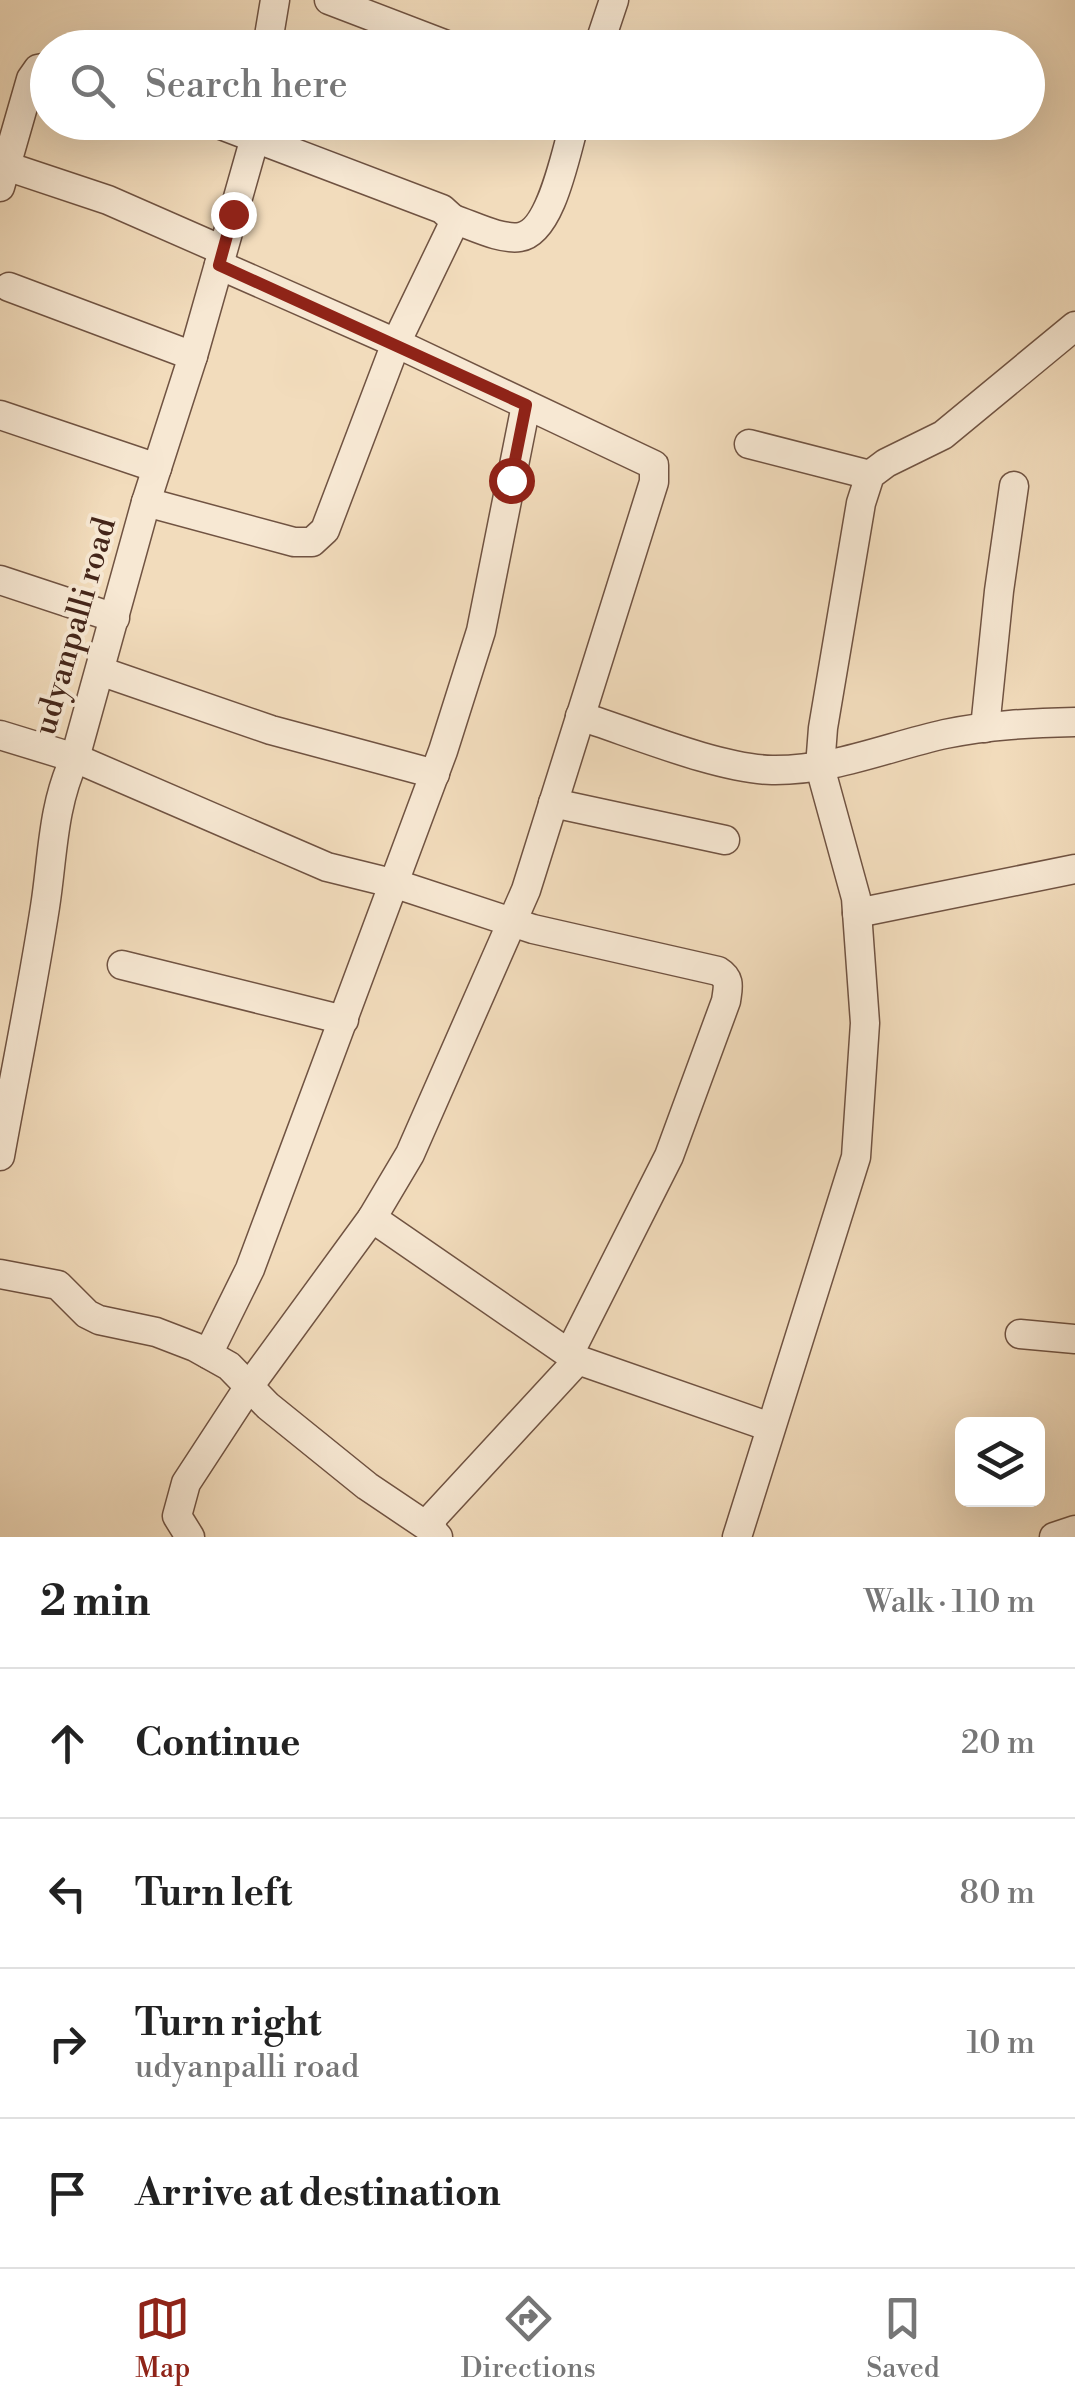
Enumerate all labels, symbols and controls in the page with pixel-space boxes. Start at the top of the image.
search box [30,30,1045,140]
icon: search [65,58,120,113]
text: Search here [145,62,348,109]
route end [211,192,257,238]
route start [489,458,535,504]
street label: udyanpalli road [25,513,125,739]
map controls [955,1417,1045,1507]
button: layers [955,1417,1045,1507]
text: 2 min [40,1576,150,1629]
text: Walk · 110 m [864,1582,1035,1622]
icon: ahead [40,1716,95,1771]
text: Continue [135,1720,300,1767]
text: 20 m [961,1723,1035,1763]
icon: left [40,1866,95,1921]
text: Turn left [135,1870,292,1917]
text: 80 m [960,1873,1035,1913]
text: Turn right [135,2000,321,2047]
icon: right [40,2016,95,2071]
text: 10 m [966,2023,1035,2063]
text: udyanpalli road [135,2047,359,2087]
icon: arrive [40,2166,95,2221]
text: Arrive at destination [135,2170,501,2217]
tab: Map [135,2291,190,2386]
tab: Directions [461,2291,596,2386]
tab: Saved [866,2291,940,2386]

